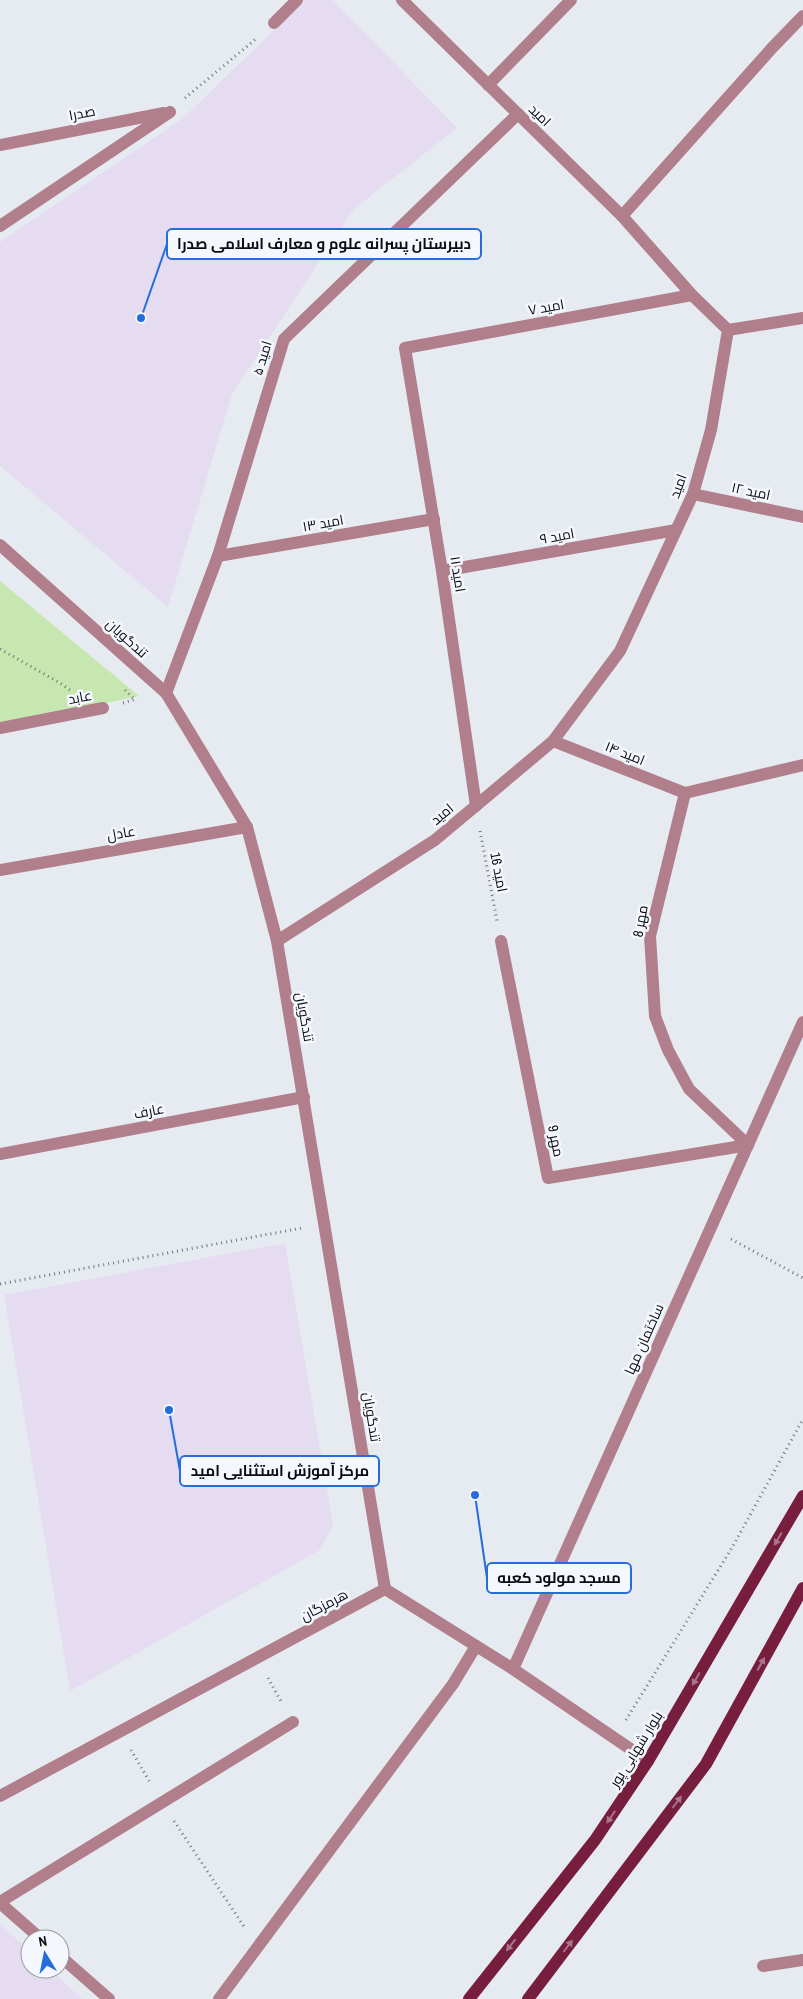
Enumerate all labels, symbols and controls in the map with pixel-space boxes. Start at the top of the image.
street label: امید [525,100,555,130]
street label: صدرا [67,102,97,124]
callout: دبیرستان پسرانه علوم و معارف اسلامی صدرا [167,229,481,259]
text: دبیرستان پسرانه علوم و معارف اسلامی صدرا [177,233,471,255]
street label: امید ۷ [527,295,565,319]
street label: امید ۵ [248,339,276,377]
street label: امید [665,471,691,501]
street label: امید ۱۲ [730,478,772,504]
street label: امید ۱۳ [301,511,345,535]
street label: امید ۹ [538,524,576,548]
street label: امید ۱۱ [446,555,470,593]
street label: تندگویان [102,615,152,662]
street label: عابد [67,686,93,708]
street label: امید ۱۴ [603,737,647,769]
street label: امید [427,799,457,829]
street label: عادل [105,822,137,844]
street label: امید 16 [486,850,512,894]
street label: مهر 8 [628,904,652,938]
street label: تندگویان [292,991,318,1043]
street label: عارف [132,1099,166,1123]
street label: مهر 9 [544,1124,568,1158]
street label: ساختمان مها [620,1301,668,1377]
street label: تندگویان [359,1391,385,1443]
callout: مرکز آموزش استثنایی امید [180,1456,379,1486]
text: مرکز آموزش استثنایی امید [191,1460,369,1481]
one-way arrow [774,1532,783,1545]
callout: مسجد مولود کعبه [487,1563,631,1593]
text: مسجد مولود کعبه [497,1567,621,1588]
street label: هرمزگان [297,1585,351,1625]
one-way arrow [757,1657,765,1671]
one-way arrow [692,1672,701,1685]
street label: بلوار شهابی پور [605,1708,667,1792]
one-way arrow [671,1796,682,1809]
one-way arrow [606,1810,616,1824]
north arrow [20,1929,70,1979]
text: N [37,1932,48,1951]
one-way arrow [506,1939,517,1952]
one-way arrow [563,1940,574,1953]

